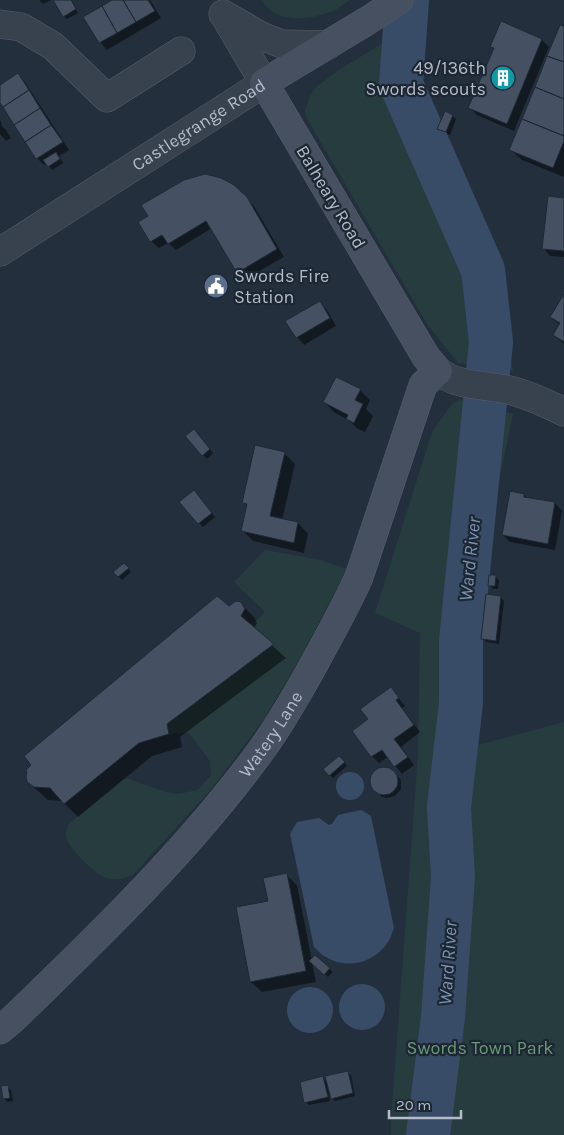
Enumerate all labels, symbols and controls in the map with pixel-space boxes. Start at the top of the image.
place label: 49/136th Swords scouts [366,57,486,100]
building icon: 49/136th Swords scouts [490,65,516,91]
street label: Castlegrange Road [128,74,270,176]
street label: Balheary Road [292,141,370,253]
place label: Swords Fire Station [234,265,329,308]
public building icon: Swords Fire Station [203,273,229,299]
water label: Ward River [455,514,486,602]
street label: Watery Lane [234,687,307,782]
water label: Ward River [434,919,462,1006]
park label: Swords Town Park [407,1037,553,1059]
scale bar [389,1088,462,1120]
text: 20 m [396,1096,431,1114]

